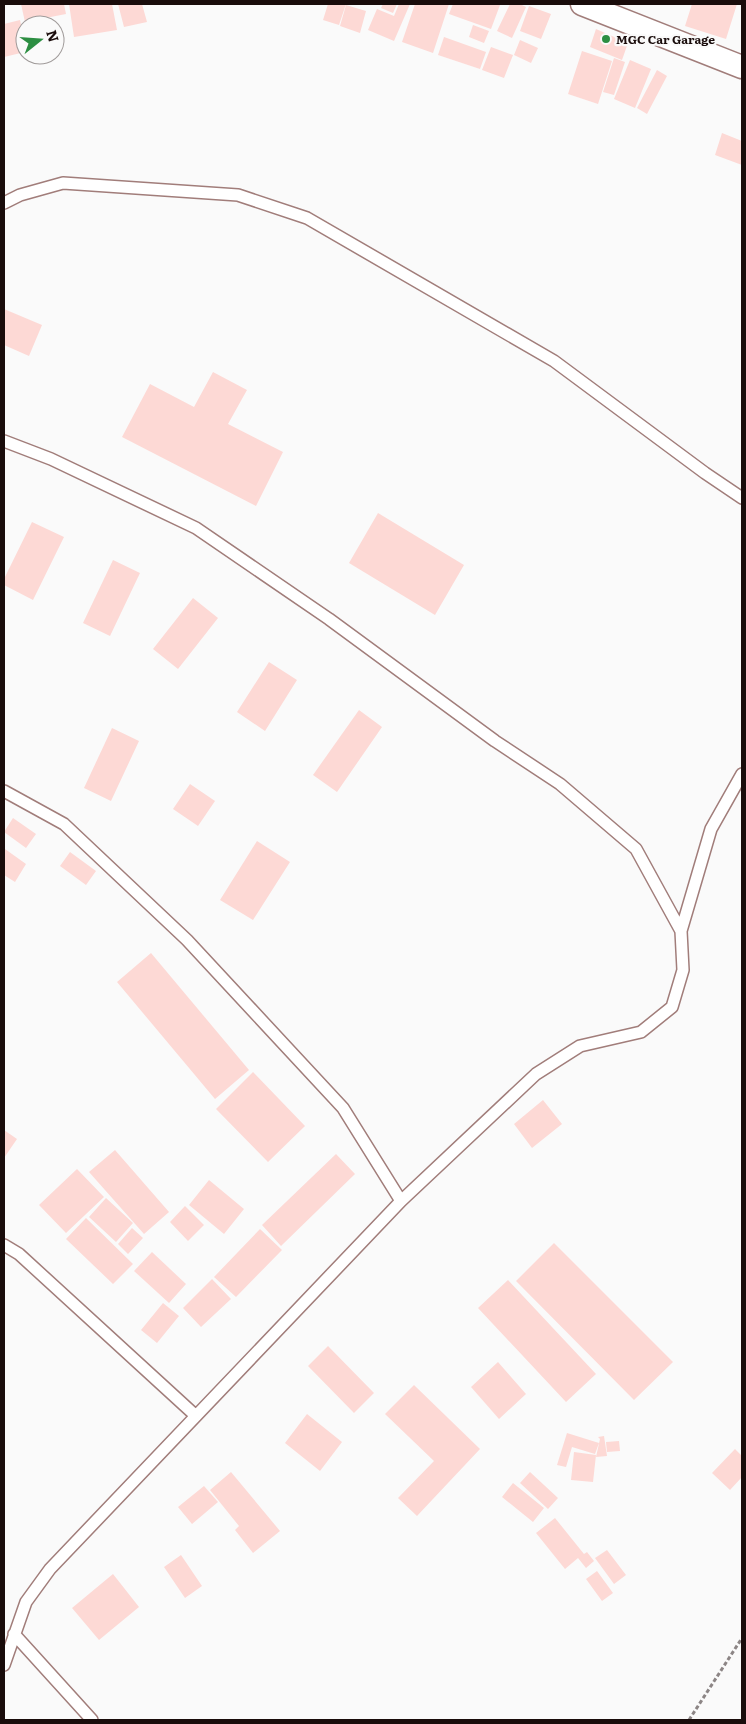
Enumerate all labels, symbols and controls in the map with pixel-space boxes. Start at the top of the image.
north arrow [15,15,65,65]
text: N [42,27,65,45]
place label: MGC Car Garage [616,30,715,48]
marker: MGC Car Garage [600,33,612,45]

